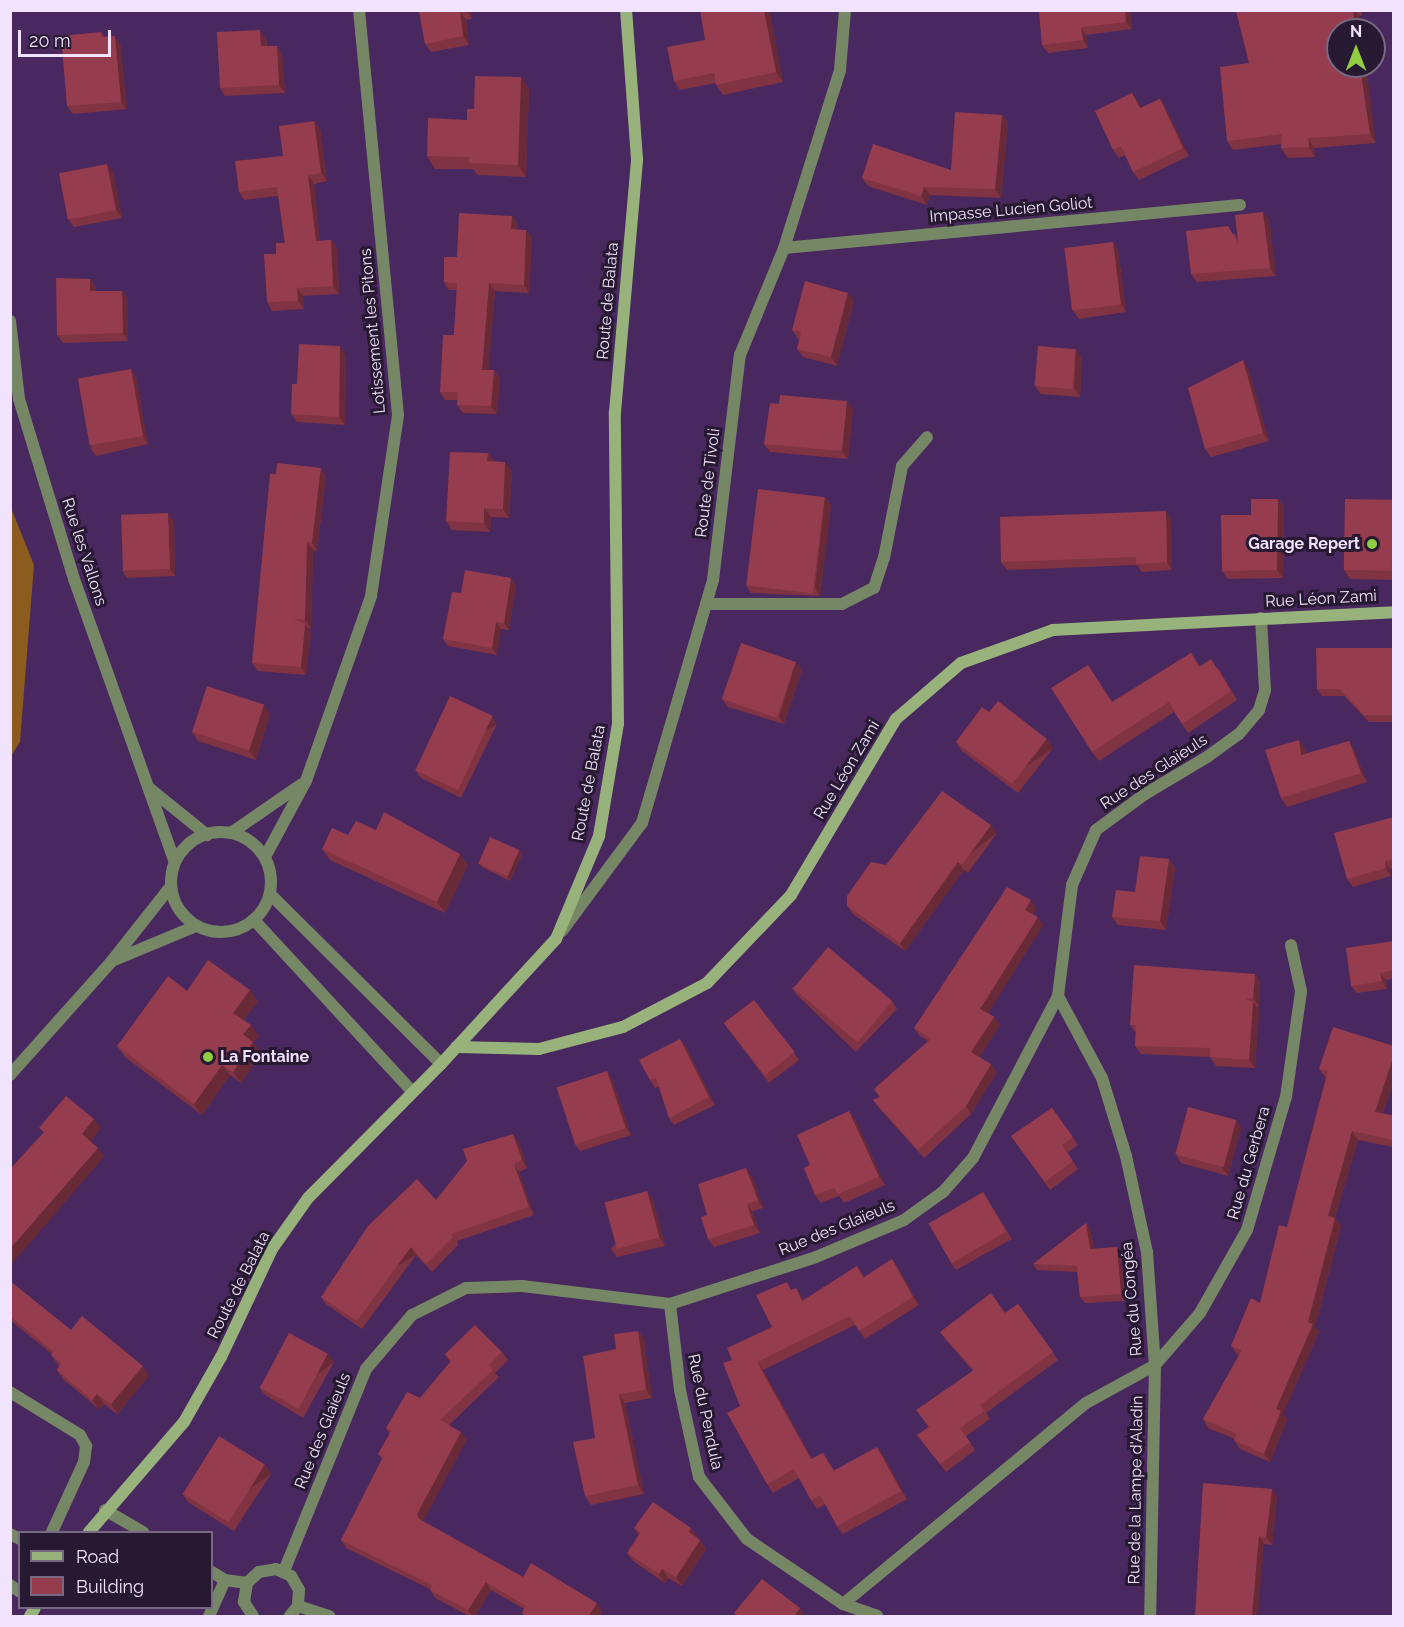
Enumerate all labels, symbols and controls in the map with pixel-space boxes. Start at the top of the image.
scale bar [21,18,114,56]
north arrow [1326,18,1386,78]
text: N [1350,22,1362,41]
text: 20 m [29,30,71,51]
street label: Impasse Lucien Goliot [929,193,1093,227]
street label: Route de Balata [593,241,623,361]
street label: Lotissement les Pitons [356,248,390,414]
street label: Route de Tivoli [692,427,724,539]
street label: Rue les Vallons [57,495,111,609]
place label: Garage Repert [1248,534,1360,554]
marker: Garage Repert [1365,537,1379,551]
street label: Rue Léon Zami [1265,586,1377,612]
street label: Rue Léon Zami [810,717,884,823]
street label: Route de Balata [568,723,610,843]
street label: Rue des Glaïeuls [1097,730,1211,814]
place label: La Fontaine [220,1047,309,1067]
marker: La Fontaine [201,1050,215,1064]
street label: Rue du Gerbera [1224,1104,1274,1222]
street label: Rue des Glaïeuls [776,1196,898,1260]
street label: Route de Balata [204,1228,274,1342]
street label: Rue du Congéa [1117,1241,1147,1357]
street label: Rue du Pendula [683,1352,727,1472]
street label: Rue des Glaïeuls [291,1370,355,1492]
street label: Rue de la Lampe d'Aladin [1125,1396,1147,1584]
legend [18,1531,213,1609]
text: Road [76,1546,119,1567]
text: Building [76,1576,144,1597]

